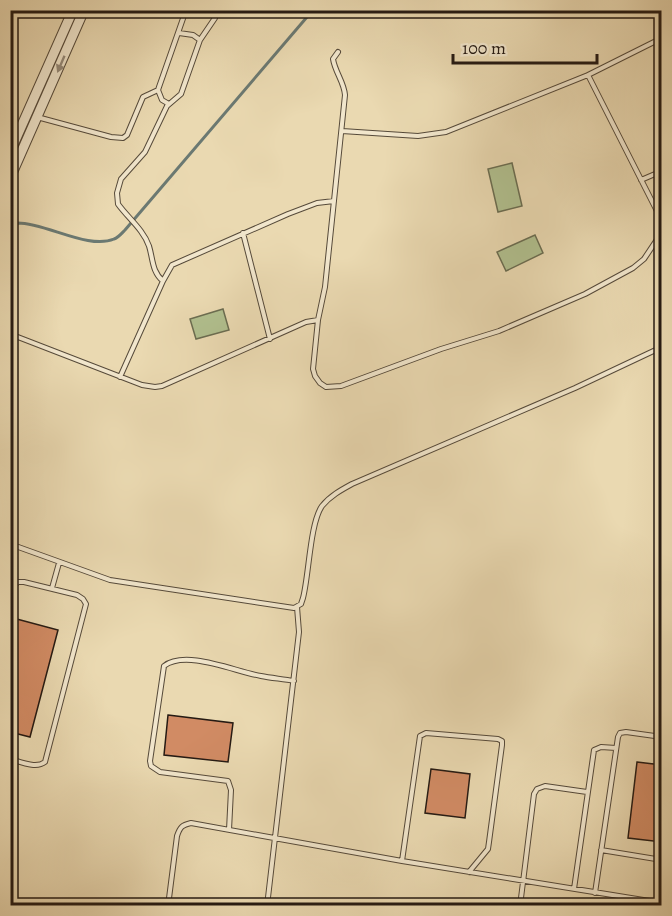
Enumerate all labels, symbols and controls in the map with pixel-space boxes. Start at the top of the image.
scale bar [453,27,597,65]
text: 100 m [462,36,506,60]
one-way arrow [56,56,66,74]

